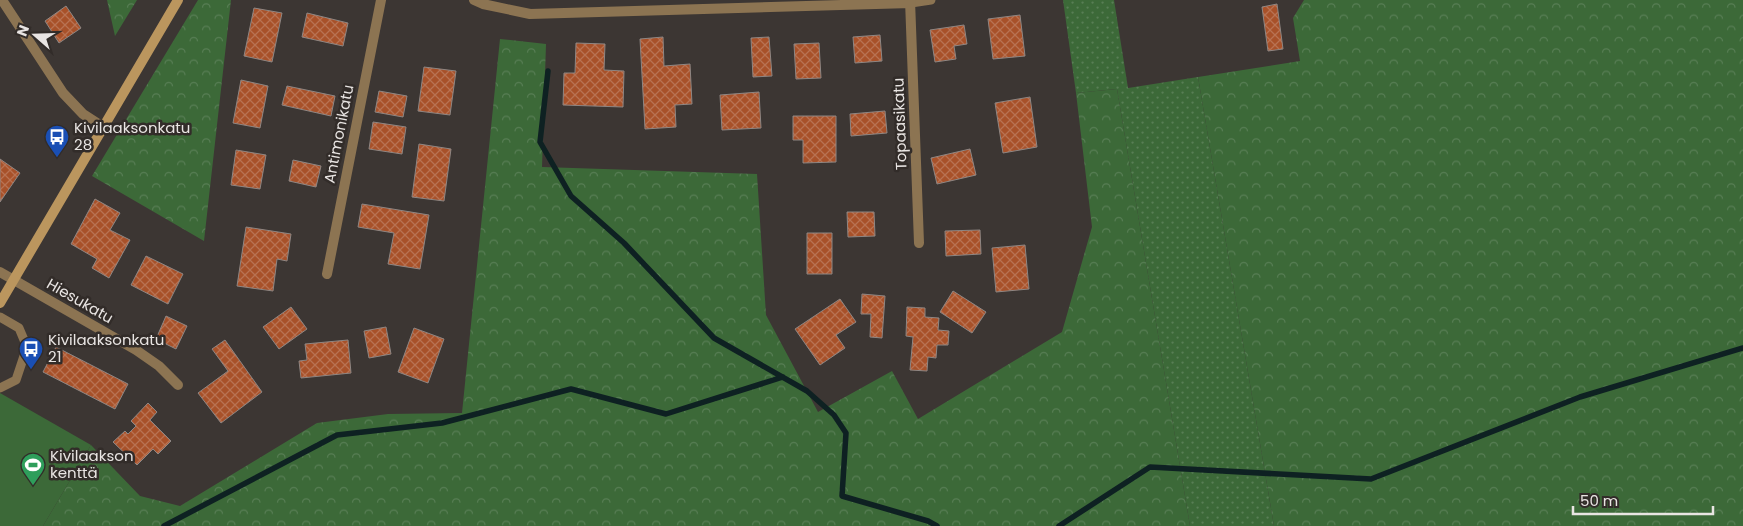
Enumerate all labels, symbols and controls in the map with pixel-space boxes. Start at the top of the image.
north arrow [10,10,60,60]
text: N [12,22,34,39]
street label: Topaasikatu [887,77,912,171]
street label: Antimonikatu [319,83,358,185]
place label: Kivilaaksonkatu 28 [74,117,190,155]
bus stop icon: Kivilaaksonkatu 28 [44,124,70,158]
street label: Hiesukatu [43,273,117,328]
place label: Kivilaaksonkatu 21 [48,329,164,367]
bus stop icon: Kivilaaksonkatu 21 [18,336,44,370]
place label: Kivilaakson kenttä [50,445,134,483]
sports icon: Kivilaakson kenttä [20,452,46,486]
scale bar [1573,484,1713,516]
text: 50 m [1580,490,1618,511]

